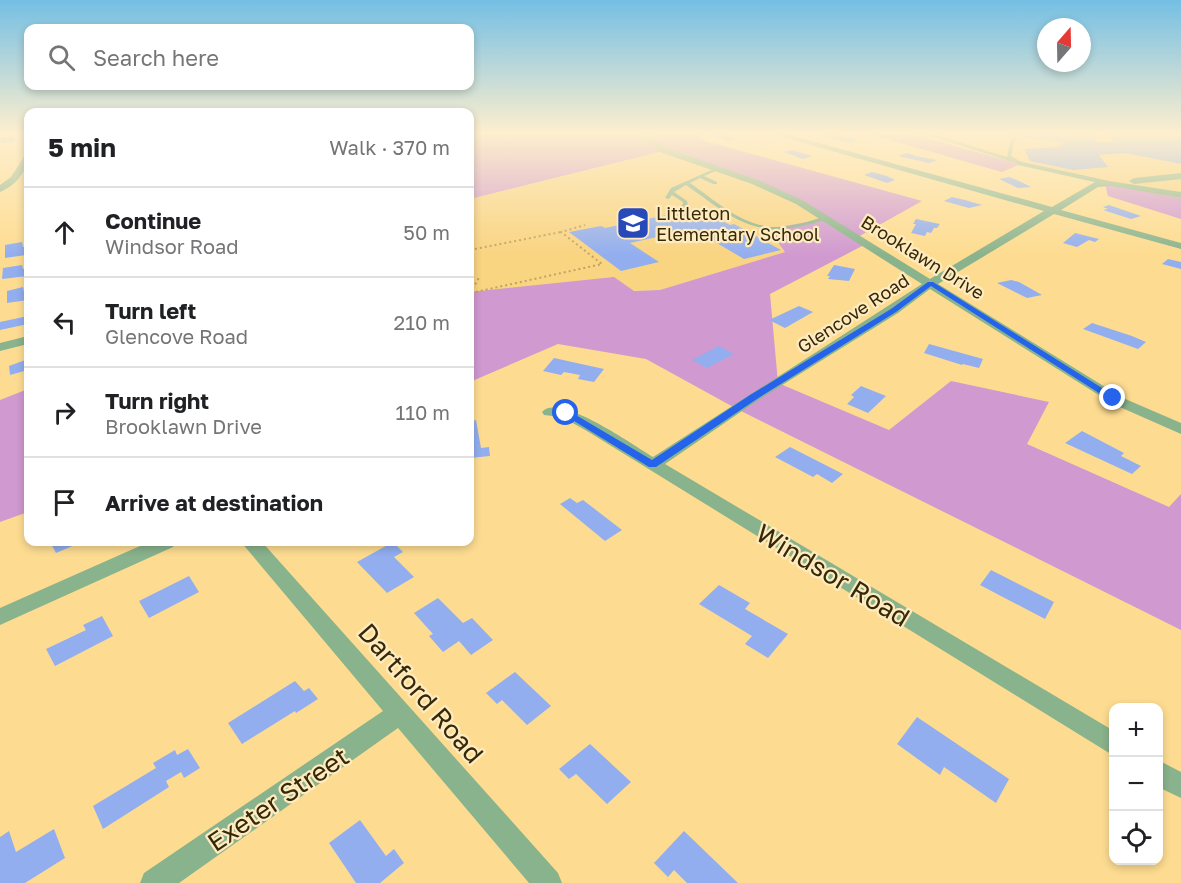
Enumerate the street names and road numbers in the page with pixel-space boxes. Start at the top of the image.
street label: Brooklawn Drive [857,210,989,304]
street label: Glencove Road [793,269,913,357]
street label: Windsor Road [751,517,915,633]
street label: Dartford Road [352,617,490,769]
street label: Exeter Street [201,740,355,858]

